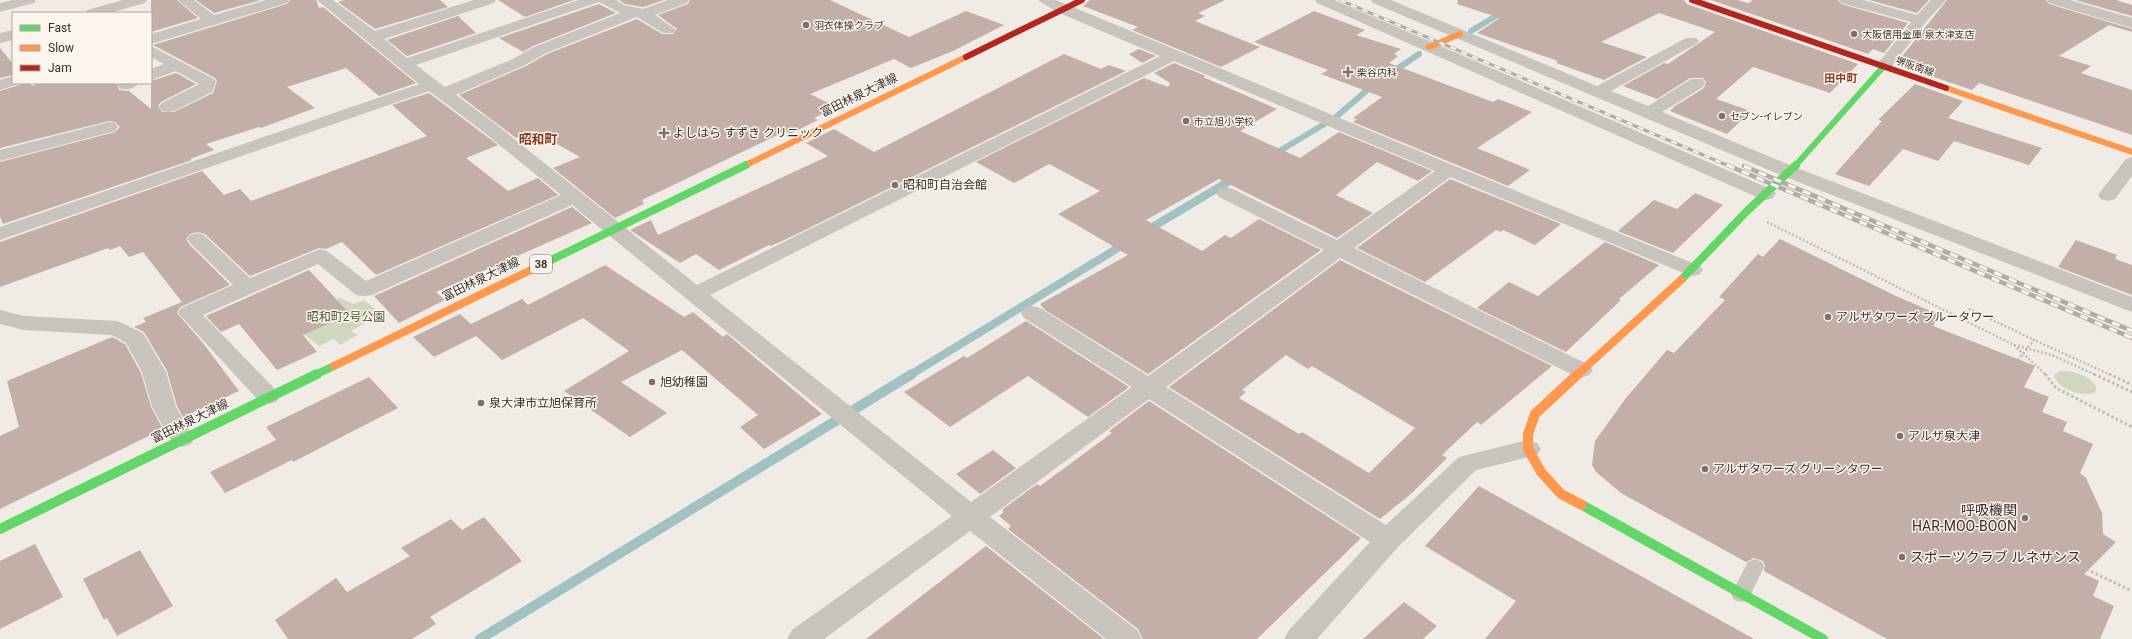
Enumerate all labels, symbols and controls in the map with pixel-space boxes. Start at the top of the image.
legend [12,12,152,84]
marker: 羽衣体操クラブ [801,20,811,30]
place label: 羽衣体操クラブ [814,20,884,31]
text: Fast [48,21,71,35]
marker: 大阪信用金庫 泉大津支店 [1849,29,1859,39]
place label: 大阪信用金庫 泉大津支店 [1862,29,1974,40]
text: Slow [48,41,74,55]
street label: 堺阪南線 [1894,55,1936,78]
text: Jam [48,61,72,75]
marker: 柴谷内科 [1342,66,1354,78]
place label: 柴谷内科 [1357,67,1397,78]
street label: 富田林泉大津線 [818,70,900,120]
district label: 田中町 [1825,72,1858,85]
marker: セブン-イレブン [1717,111,1727,121]
place label: セブン-イレブン [1730,111,1803,122]
marker: 市立旭小学校 [1181,116,1191,126]
place label: 市立旭小学校 [1194,116,1254,127]
place label: よしはら すずき クリニック [673,126,823,140]
marker: よしはら すずき クリニック [658,127,670,139]
district label: 昭和町 [518,132,558,147]
place label: 昭和町自治会館 [903,178,987,192]
marker: 昭和町自治会館 [890,180,900,190]
street label: 富田林泉大津線 [440,254,522,304]
road number: 38 [530,255,552,273]
park label: 昭和町2号公園 [307,310,385,324]
place label: アルザタワーズ ブルータワー [1836,310,1994,324]
marker: アルザタワーズ ブルータワー [1823,312,1833,322]
place label: 旭幼稚園 [660,375,708,389]
marker: 旭幼稚園 [647,377,657,387]
street label: 富田林泉大津線 [149,396,231,446]
place label: 泉大津市立旭保育所 [489,396,597,410]
marker: 泉大津市立旭保育所 [476,398,486,408]
place label: アルザ泉大津 [1908,429,1980,443]
marker: アルザ泉大津 [1895,431,1905,441]
place label: アルザタワーズ グリーンタワー [1713,462,1883,476]
marker: アルザタワーズ グリーンタワー [1700,464,1710,474]
place label: 呼吸機関 HAR-MOO-BOON [1912,502,2017,534]
marker: 呼吸機関 HAR-MOO-BOON [2020,513,2030,523]
place label: スポーツクラブ ルネサンス [1910,549,2081,565]
marker: スポーツクラブ ルネサンス [1897,552,1907,562]

